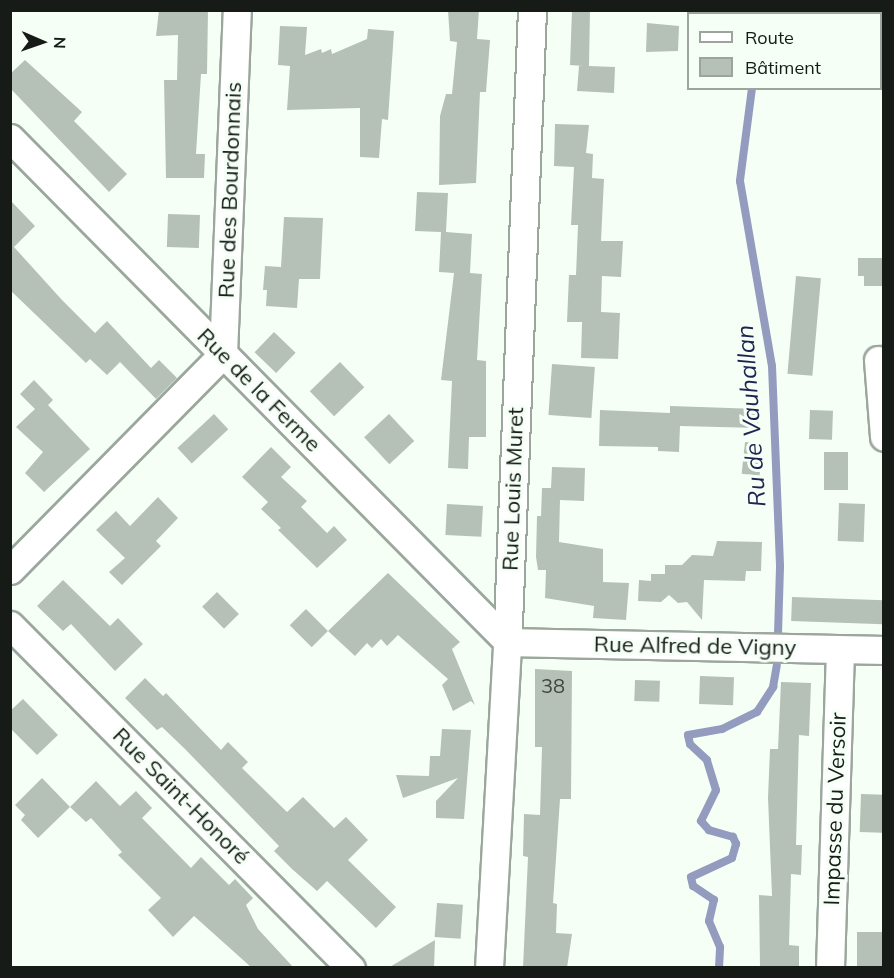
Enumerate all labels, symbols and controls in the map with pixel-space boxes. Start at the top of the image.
north arrow [12,12,72,72]
legend [687,12,882,90]
text: Route [745,26,794,49]
text: N [50,36,70,49]
text: Bâtiment [745,56,821,79]
street label: Rue des Bourdonnais [213,81,247,299]
street label: Rue de la Ferme [192,323,326,457]
water label: Ru de Vauhallan [730,324,772,508]
street label: Rue Louis Muret [497,407,529,571]
street label: Rue Alfred de Vigny [594,631,796,661]
house number: 38 [541,673,565,697]
street label: Impasse du Versoir [818,712,852,906]
street label: Rue Saint-Honoré [107,722,255,870]

